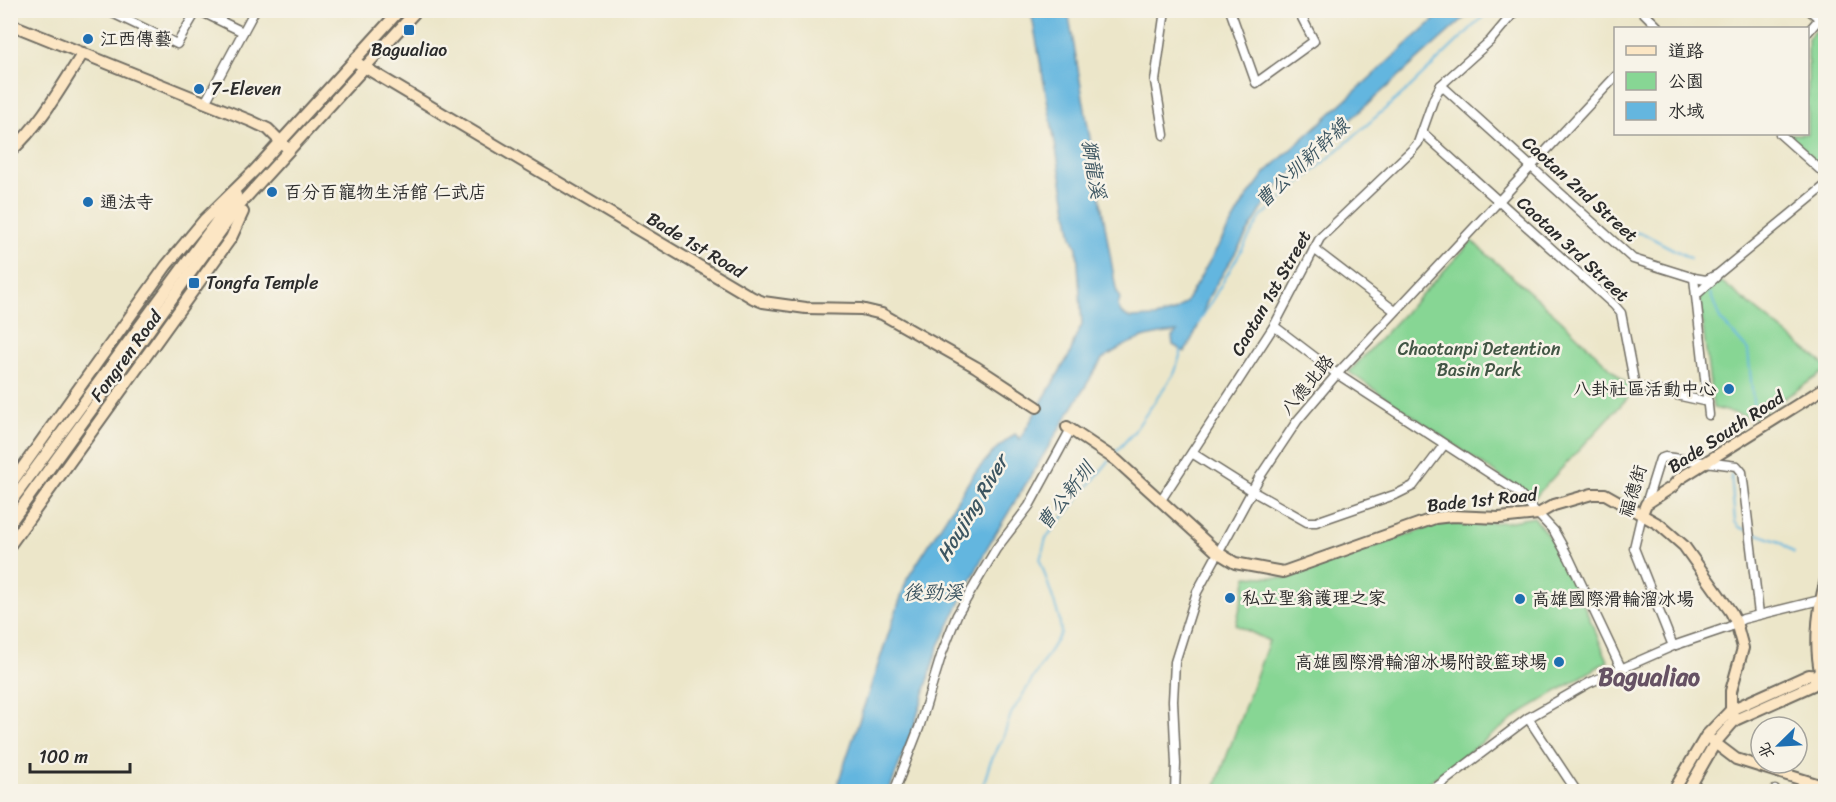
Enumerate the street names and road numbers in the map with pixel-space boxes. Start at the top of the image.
street label: Caotan 2nd Street [1514,128,1646,250]
street label: Caotan 3rd Street [1509,188,1637,310]
street label: Bade 1st Road [640,203,753,288]
street label: Caotan 1st Street [1222,224,1320,362]
street label: Fongren Road [82,302,171,409]
street label: 八德北路 [1272,347,1342,423]
street label: Bade South Road [1661,381,1792,482]
street label: 福德街 [1610,461,1656,521]
street label: Bade 1st Road [1425,478,1540,522]

